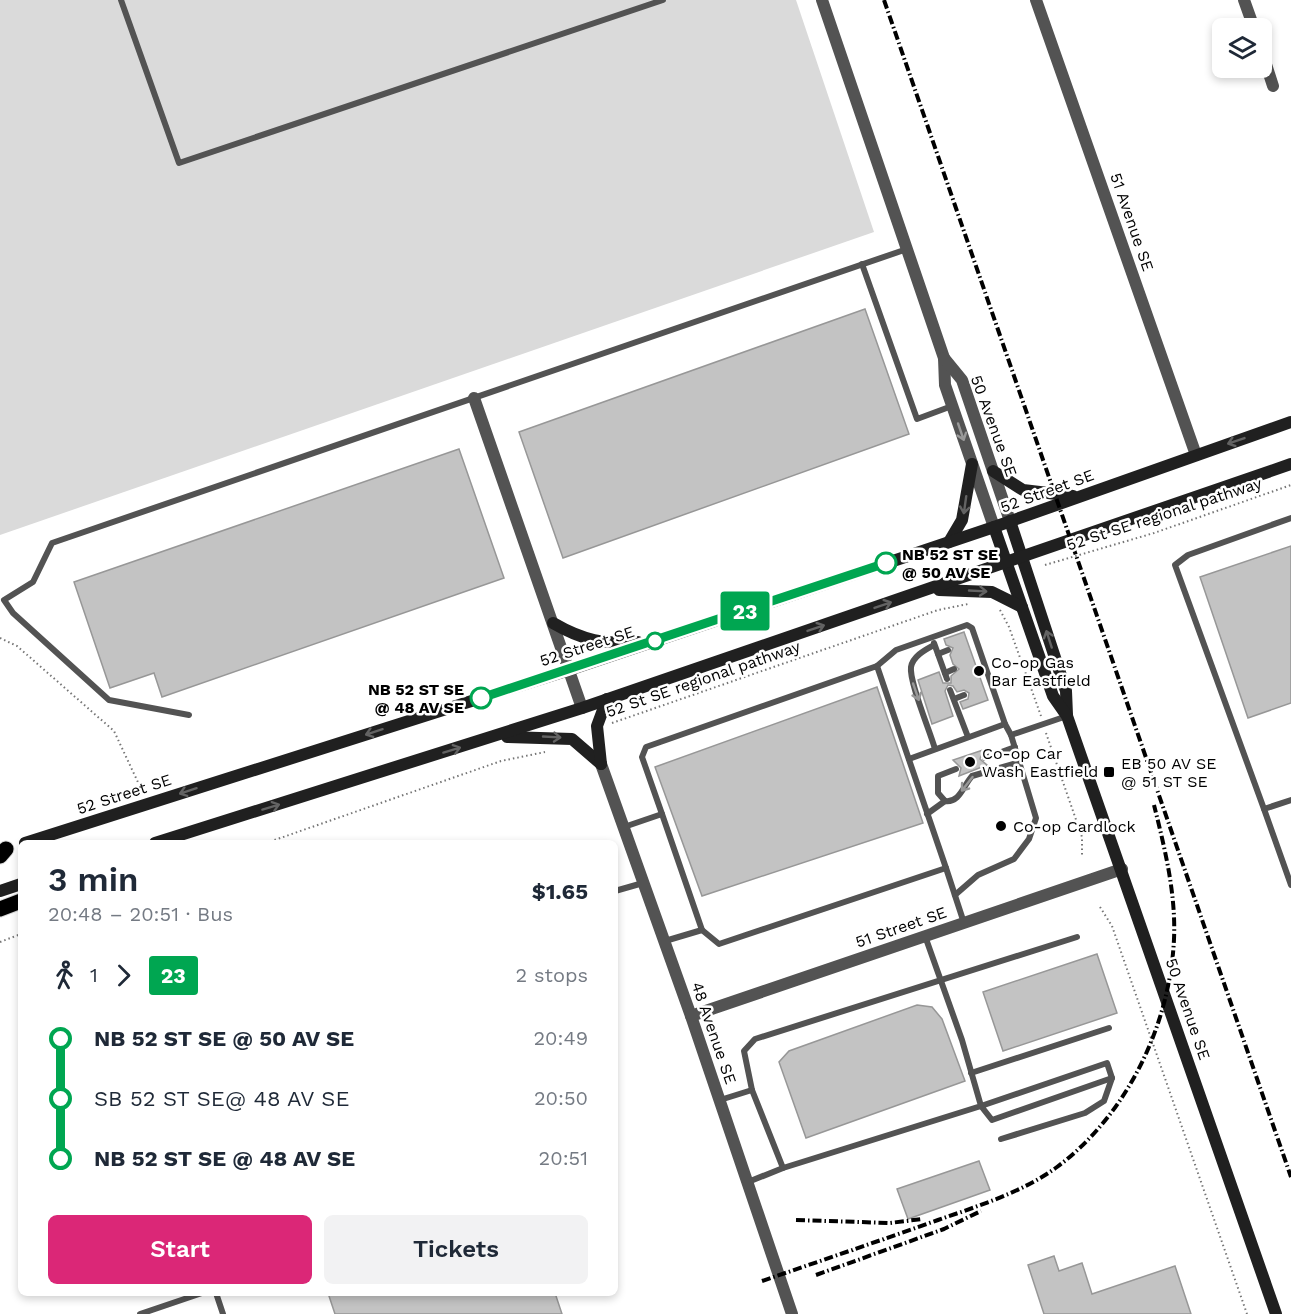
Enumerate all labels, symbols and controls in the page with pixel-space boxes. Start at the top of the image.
map controls [1212,18,1272,78]
button: layers [1212,18,1272,78]
street label: 51 Avenue SE [1106,170,1158,274]
street label: 50 Avenue SE [967,373,1021,479]
one-way arrow [956,422,967,441]
one-way arrow [1227,436,1246,447]
street label: 52 Street SE [998,465,1096,517]
street label: 52 St SE regional pathway [1064,473,1265,555]
one-way arrow [959,494,970,514]
place label: NB 52 ST SE @ 50 AV SE [902,545,998,582]
marker: NB 52 ST SE @ 50 AV SE [875,552,897,574]
one-way arrow [967,585,987,596]
line badge: 23 [718,592,772,630]
text: 23 [733,599,757,624]
one-way arrow [873,599,892,610]
street label: 52 Street SE [537,622,637,670]
one-way arrow [806,622,825,633]
one-way arrow [1043,630,1054,649]
unlabelled marker [646,632,664,650]
street label: 52 St SE regional pathway [603,637,803,721]
place label: Co-op Gas Bar Eastfield [991,653,1091,690]
marker: Co-op Gas Bar Eastfield [972,664,986,678]
place label: NB 52 ST SE @ 48 AV SE [368,680,464,717]
one-way arrow [912,682,923,701]
marker: NB 52 ST SE @ 48 AV SE [470,687,492,709]
one-way arrow [365,727,384,738]
one-way arrow [541,732,561,743]
one-way arrow [442,744,461,755]
place label: Co-op Car Wash Eastfield [982,744,1098,781]
place label: EB 50 AV SE @ 51 ST SE [1121,754,1217,791]
marker: Co-op Car Wash Eastfield [963,755,977,769]
marker: EB 50 AV SE @ 51 ST SE [1102,765,1116,779]
street label: 52 Street SE [74,770,174,818]
one-way arrow [961,776,974,792]
one-way arrow [179,786,198,797]
one-way arrow [261,800,280,811]
place label: Co-op Cardlock [1013,817,1136,836]
marker: Co-op Cardlock [994,819,1008,833]
text: 3 min [48,860,138,899]
text: $1.65 [532,879,588,904]
text: 20:48 – 20:51 · Bus [48,902,233,926]
street label: 51 Street SE [853,903,949,951]
street label: 50 Avenue SE [1162,956,1214,1062]
icon: walk [48,959,81,992]
icon: forward [107,959,140,992]
text: 1 [90,963,98,987]
text: 23 [161,963,186,988]
text: 2 stops [516,963,588,987]
street label: 48 Avenue SE [688,979,740,1087]
text: NB 52 ST SE @ 50 AV SE [94,1026,354,1051]
text: 20:49 [533,1026,588,1050]
text: SB 52 ST SE@ 48 AV SE [94,1086,349,1111]
text: 20:50 [534,1086,588,1110]
text: NB 52 ST SE @ 48 AV SE [94,1146,355,1171]
text: 20:51 [539,1146,588,1170]
button: Start [48,1215,312,1284]
button: Tickets [324,1215,588,1284]

